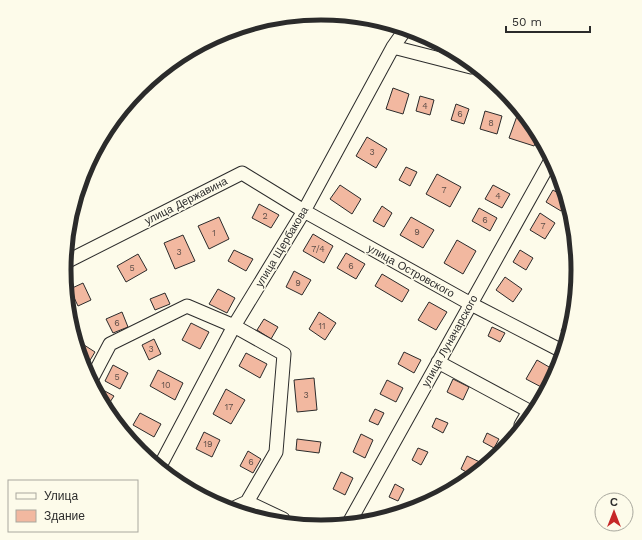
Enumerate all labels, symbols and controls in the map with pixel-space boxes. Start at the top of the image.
scale bar [506,8,590,34]
text: 50 m [512,15,542,29]
house number: 4 [422,101,428,111]
house number: 6 [457,109,463,119]
house number: 8 [488,118,494,128]
house number: 3 [369,147,375,157]
street label: улица Державина [142,174,230,228]
house number: 7 [441,185,447,195]
house number: 4 [495,191,501,201]
street label: улица Щербакова [253,204,312,290]
house number: 2 [262,211,268,221]
house number: 6 [482,215,488,225]
house number: 7 [540,221,546,231]
house number: 9 [414,227,420,237]
house number: 1 [212,228,216,238]
street label: улица Островского [365,242,457,300]
house number: 7/4 [311,244,325,254]
house number: 3 [176,247,182,257]
house number: 6 [348,261,354,271]
house number: 5 [129,263,135,273]
house number: 9 [295,278,301,288]
street label: улица Луначарского [419,293,481,389]
house number: 6 [114,318,120,328]
house number: 11 [318,321,326,331]
house number: 3 [148,344,154,354]
house number: 5 [114,372,120,382]
house number: 10 [161,380,171,390]
house number: 3 [303,390,309,400]
house number: 17 [225,402,233,412]
house number: 19 [203,439,213,449]
house number: 6 [248,457,254,467]
legend [8,480,138,532]
text: Улица [44,489,78,503]
north arrow [594,492,634,532]
text: С [610,496,618,509]
text: Здание [44,509,85,523]

